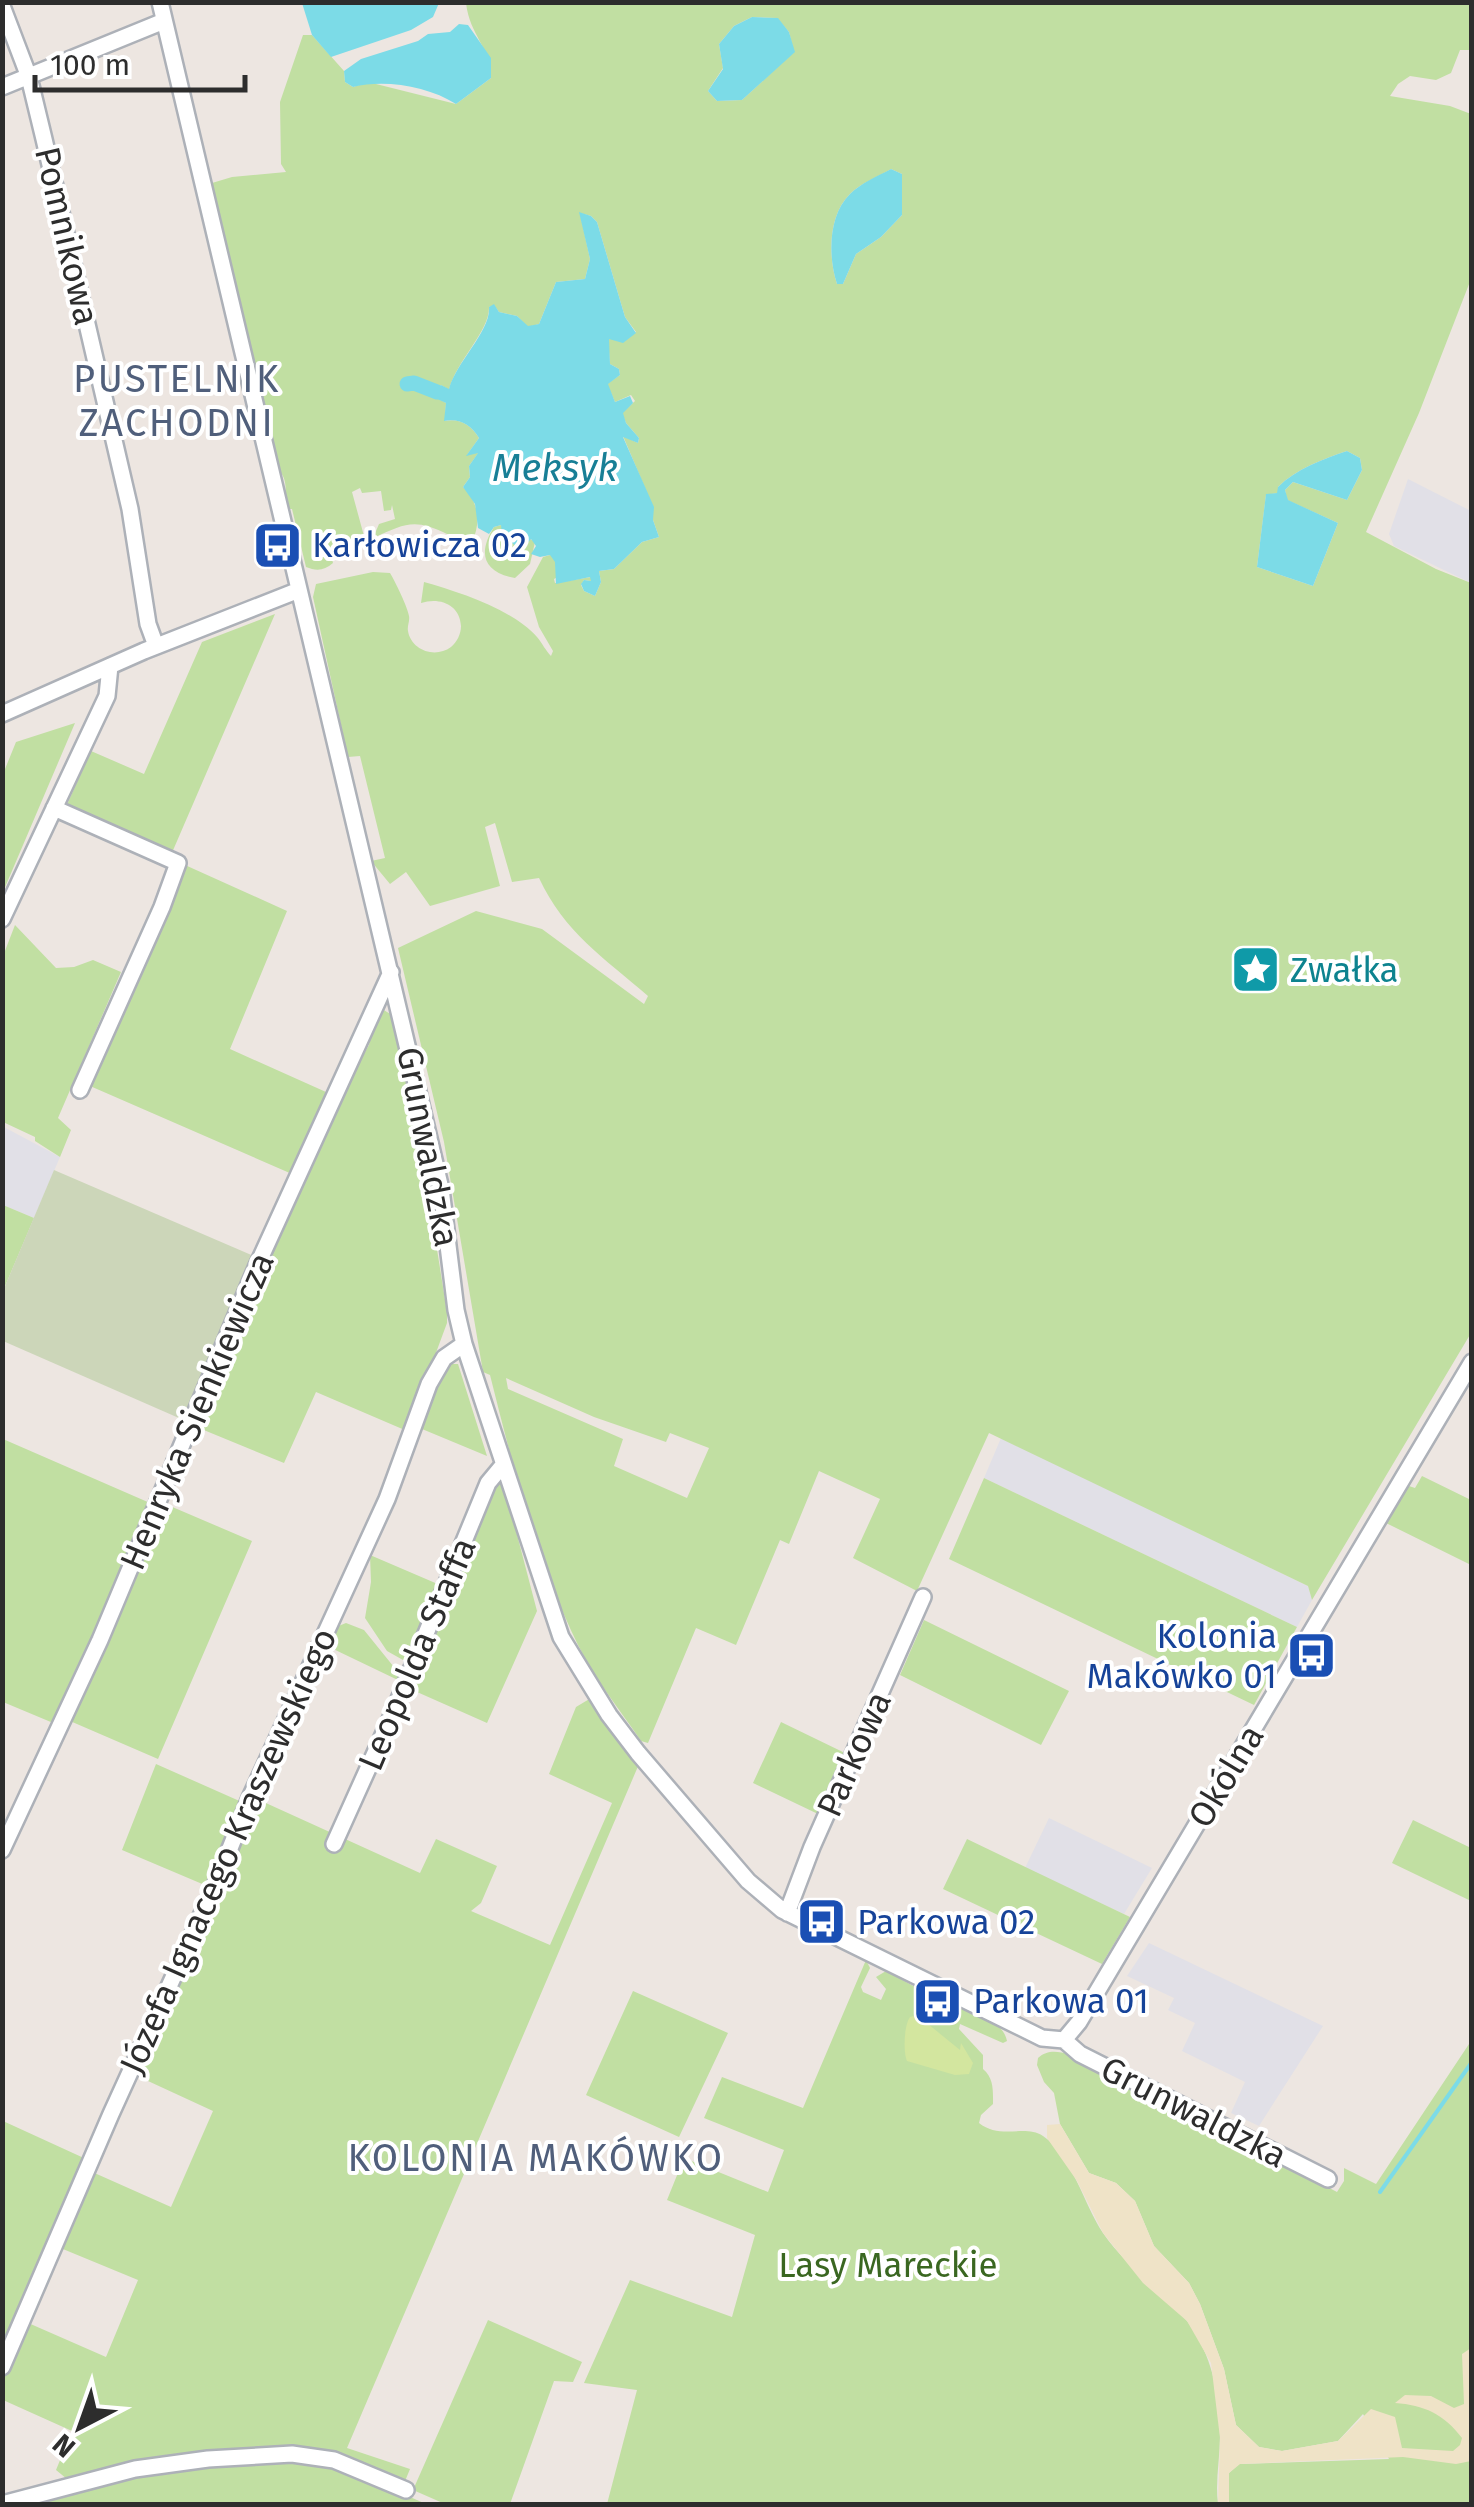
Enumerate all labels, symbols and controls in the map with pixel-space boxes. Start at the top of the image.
scale bar [35,30,245,92]
text: 100 m [50,47,130,83]
street label: Pomnikowa [26,143,108,329]
district label: PUSTELNIK ZACHODNI [73,356,281,446]
water label: Meksyk [492,445,618,491]
bus stop icon: Karłowicza 02 [251,519,303,571]
place label: Karłowicza 02 [312,524,527,566]
place icon: Zwałka [1229,944,1281,996]
place label: Zwałka [1290,949,1399,991]
street label: Grunwaldzka [388,1044,468,1250]
street label: Henryka Sienkiewicza [111,1246,283,1576]
street label: Leopolda Staffa [349,1531,485,1777]
place label: Kolonia Makówko 01 [1086,1615,1277,1697]
street label: Józefa Ignacego Kraszewskiego [111,1622,345,2080]
bus stop icon: Kolonia Makówko 01 [1286,1630,1338,1682]
street label: Parkowa [808,1685,900,1823]
street label: Okólna [1179,1717,1273,1835]
bus stop icon: Parkowa 02 [796,1896,848,1948]
place label: Parkowa 02 [857,1901,1035,1943]
bus stop icon: Parkowa 01 [912,1975,964,2027]
place label: Parkowa 01 [973,1980,1149,2022]
street label: Grunwaldzka [1094,2047,1294,2177]
district label: KOLONIA MAKÓWKO [347,2135,725,2181]
park label: Lasy Mareckie [778,2244,998,2286]
north arrow [30,2377,130,2477]
text: N [46,2427,82,2464]

